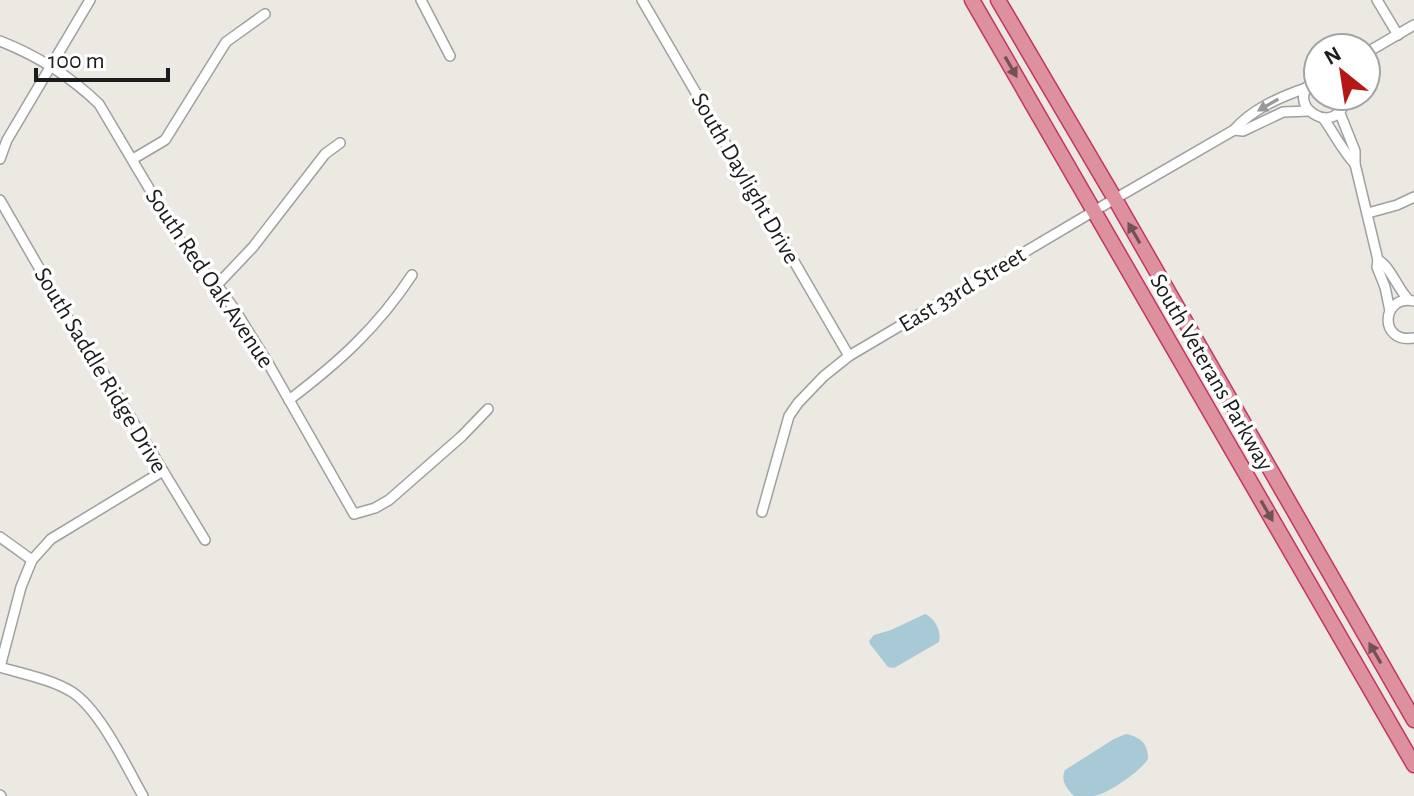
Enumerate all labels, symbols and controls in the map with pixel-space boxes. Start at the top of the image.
scale bar [36,32,168,82]
north arrow [1302,32,1382,112]
text: N [1320,42,1345,69]
text: 100 m [48,49,105,73]
one-way arrow [1004,56,1018,78]
street label: South Daylight Drive [687,89,804,268]
one-way arrow [1256,98,1279,112]
street label: South Red Oak Avenue [140,185,278,372]
one-way arrow [1127,222,1141,244]
street label: East 33rd Street [895,243,1030,337]
street label: South Saddle Ridge Drive [29,264,171,477]
street label: South Veterans Parkway [1145,270,1277,475]
one-way arrow [1260,500,1274,522]
one-way arrow [1368,642,1382,664]

